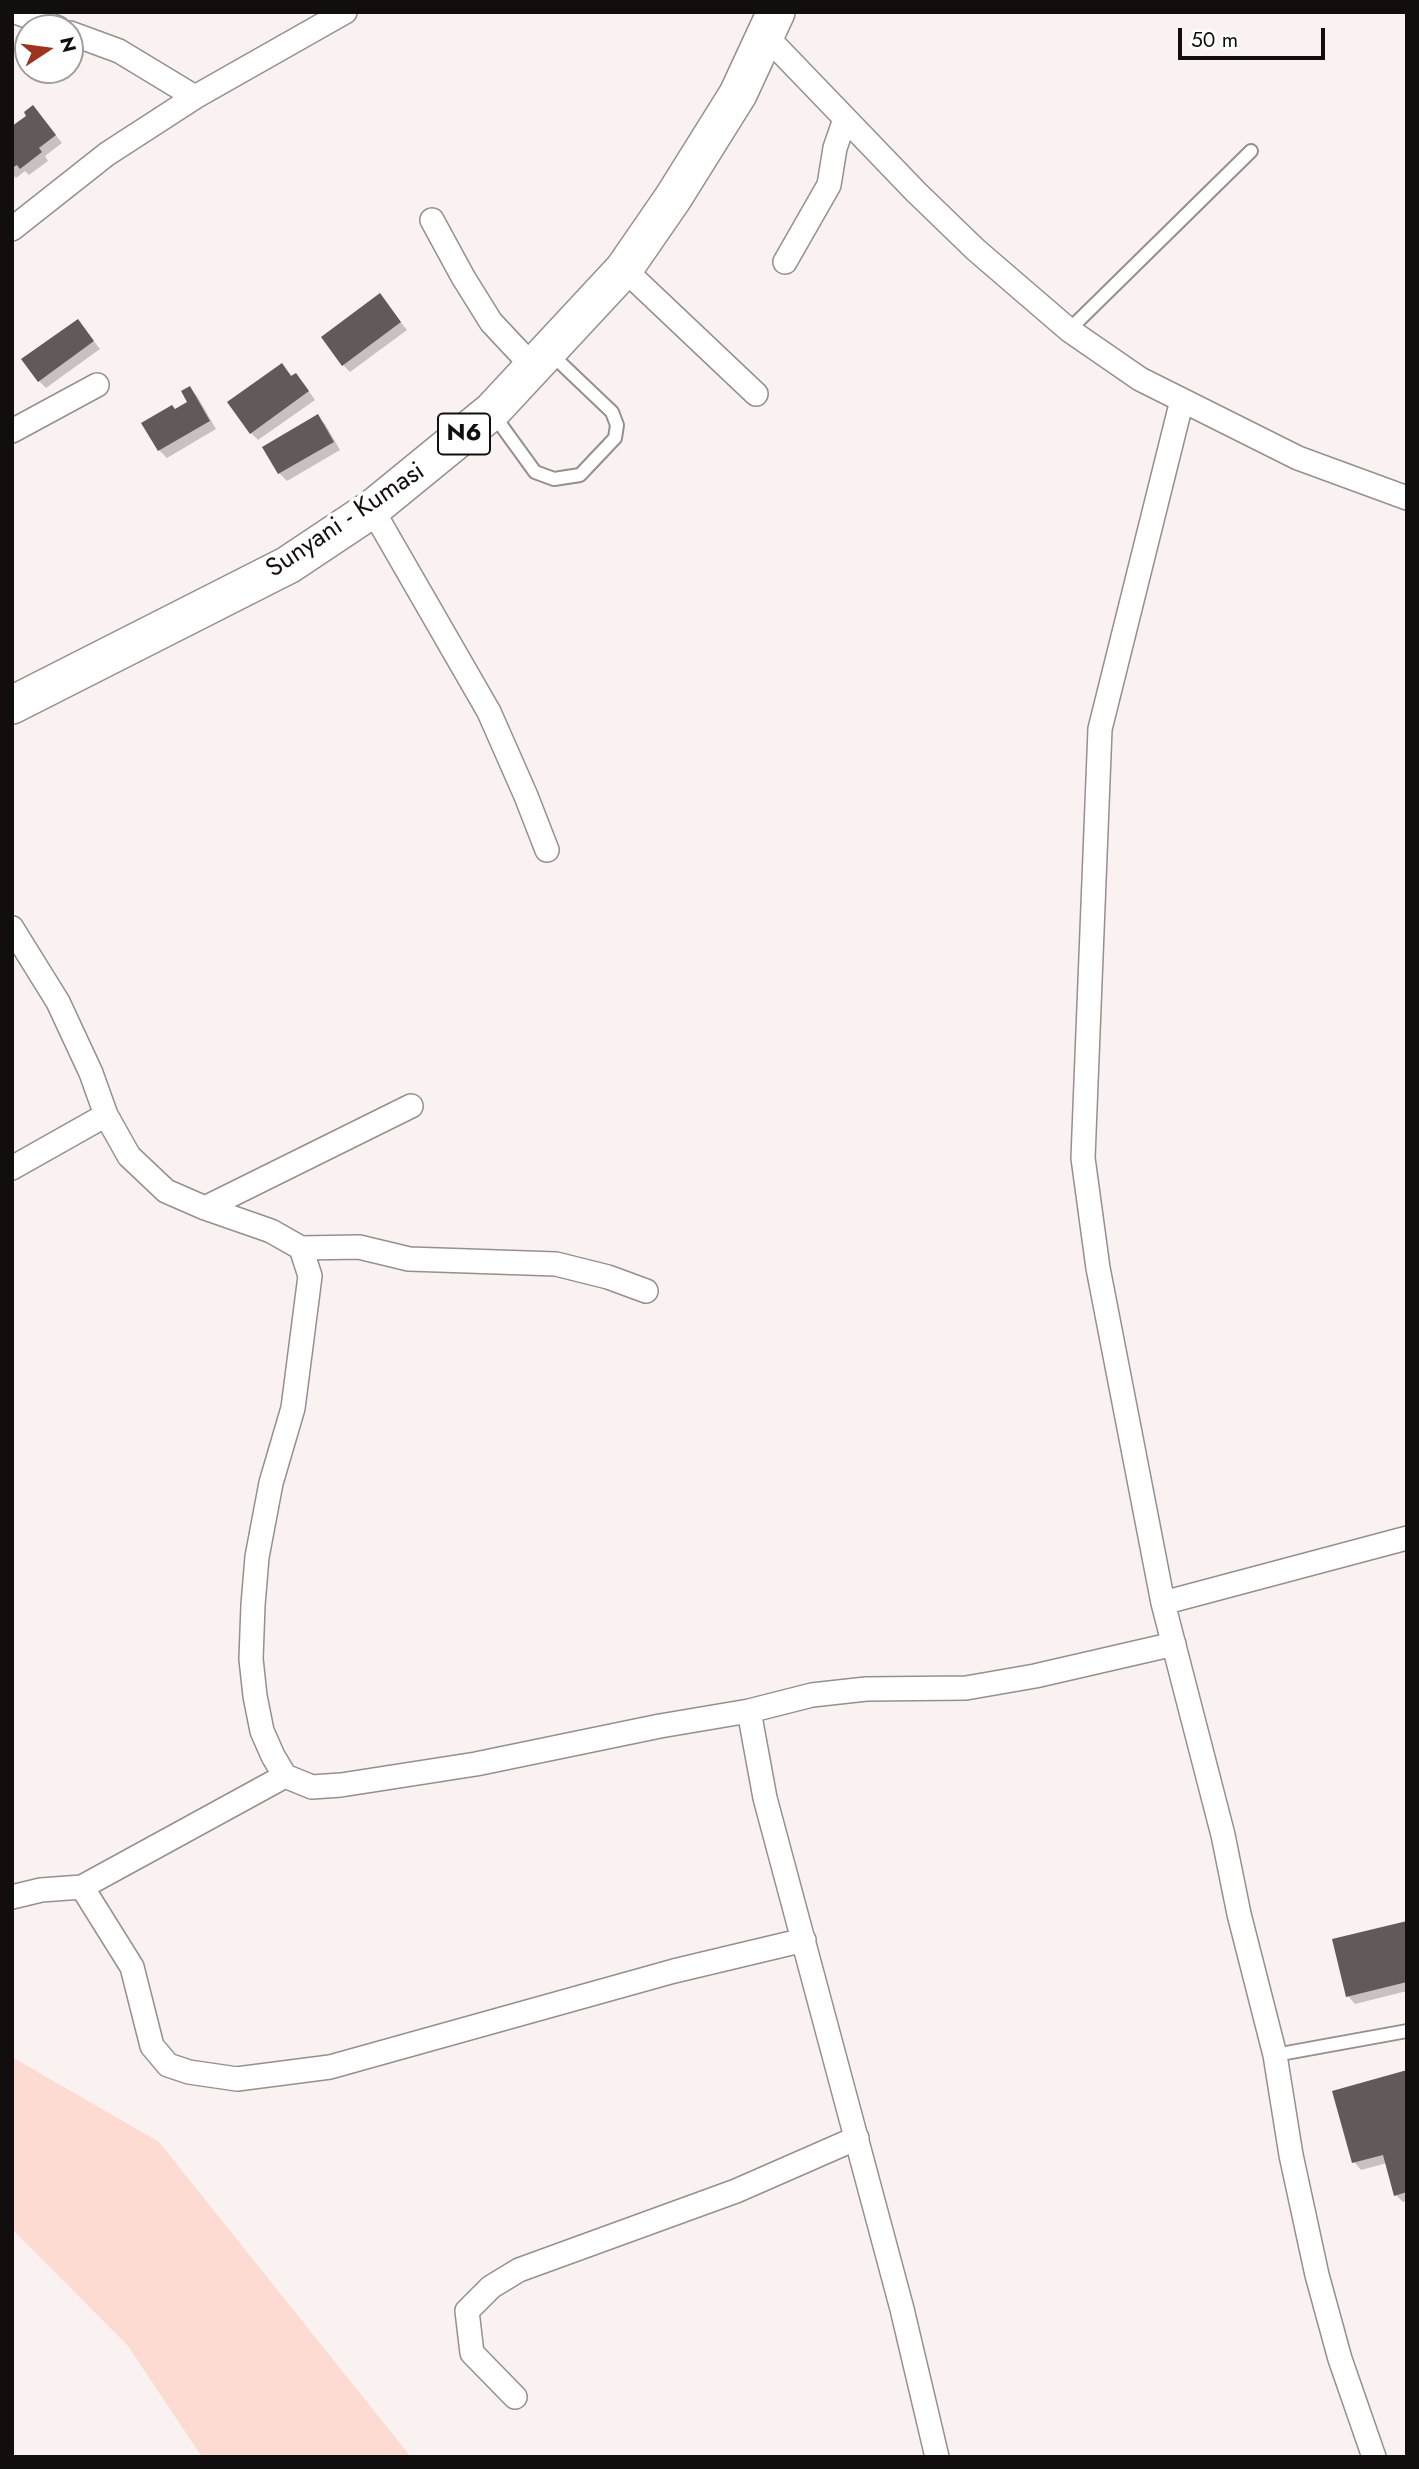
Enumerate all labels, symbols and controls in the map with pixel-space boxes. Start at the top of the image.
north arrow [14,14,84,84]
scale bar [1181,14,1328,58]
text: 50 m [1191,25,1238,55]
text: N [53,34,83,55]
road number: N6 [438,414,490,454]
street label: Sunyani - Kumasi [261,457,431,585]

